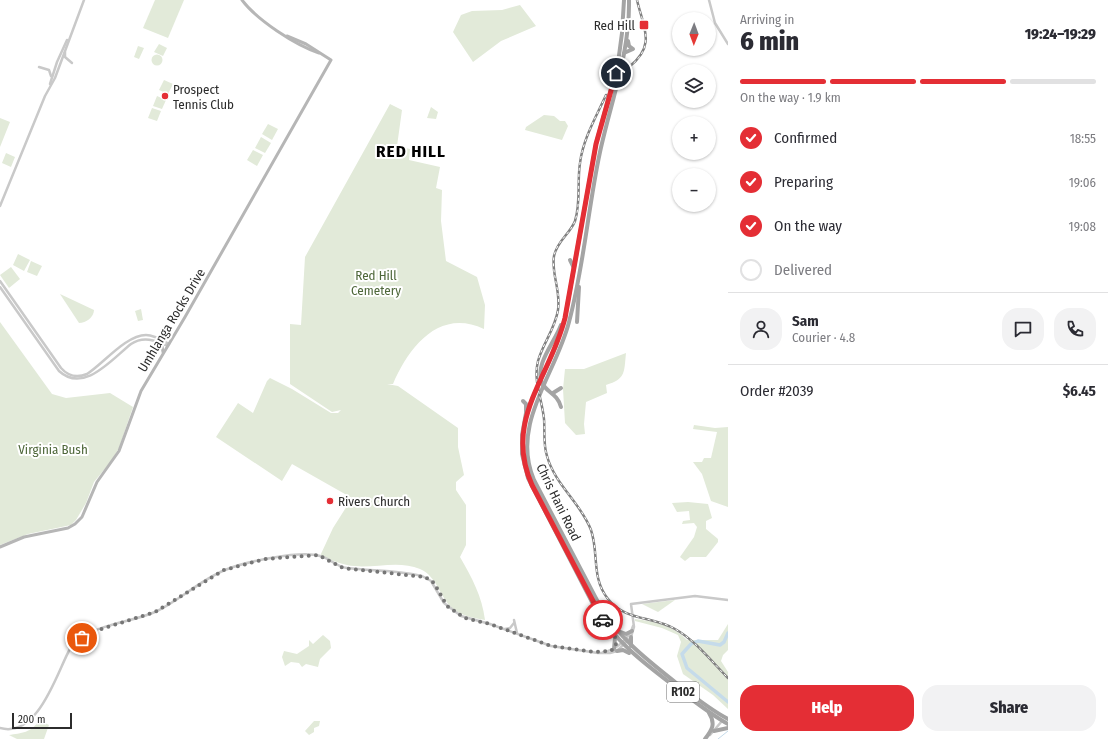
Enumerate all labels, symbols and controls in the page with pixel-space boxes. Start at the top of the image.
north arrow [672,12,716,56]
map controls [672,12,716,212]
text: Arriving in [740,12,794,27]
place label: Red Hill [594,18,636,33]
marker: Red Hill [638,19,650,31]
text: 19:24–19:29 [1025,25,1096,43]
text: 6 min [740,26,799,57]
pin [599,56,633,90]
icon: home [605,62,627,84]
button: layers [672,64,716,108]
place label: Prospect Tennis Club [173,82,234,112]
text: On the way · 1.9 km [740,90,841,105]
marker: Prospect Tennis Club [160,91,170,101]
button: + [672,116,716,160]
icon: check [740,127,762,149]
text: Confirmed [774,129,837,147]
text: 18:55 [1070,131,1096,146]
district label: RED HILL [376,141,446,162]
button: − [672,168,716,212]
icon: check [740,171,762,193]
text: Preparing [774,173,833,191]
text: 19:06 [1069,175,1096,190]
icon: check [740,215,762,237]
text: On the way [774,217,842,235]
text: 19:08 [1069,219,1096,234]
text: Delivered [774,261,832,279]
street label: Umhlanga Rocks Drive [135,266,208,375]
park label: Red Hill Cemetery [351,268,401,298]
button: person [740,308,782,350]
button: chat [1002,308,1044,350]
button: phone [1054,308,1096,350]
text: Sam [792,312,819,330]
text: Courier · 4.8 [792,330,855,345]
text: Order #2039 [740,382,814,400]
text: $6.45 [1063,382,1096,400]
park label: Virginia Bush [18,442,88,457]
street label: Chris Hani Road [533,461,584,543]
place label: Rivers Church [338,494,410,509]
marker: Rivers Church [325,496,335,506]
courier [583,600,623,640]
icon: car [592,609,614,631]
pin [65,621,99,655]
icon: bag [71,627,93,649]
road number: R102 [667,682,699,702]
button: Help [740,685,914,731]
button: Share [922,685,1096,731]
scale bar [12,711,72,730]
text: 200 m [18,713,45,726]

